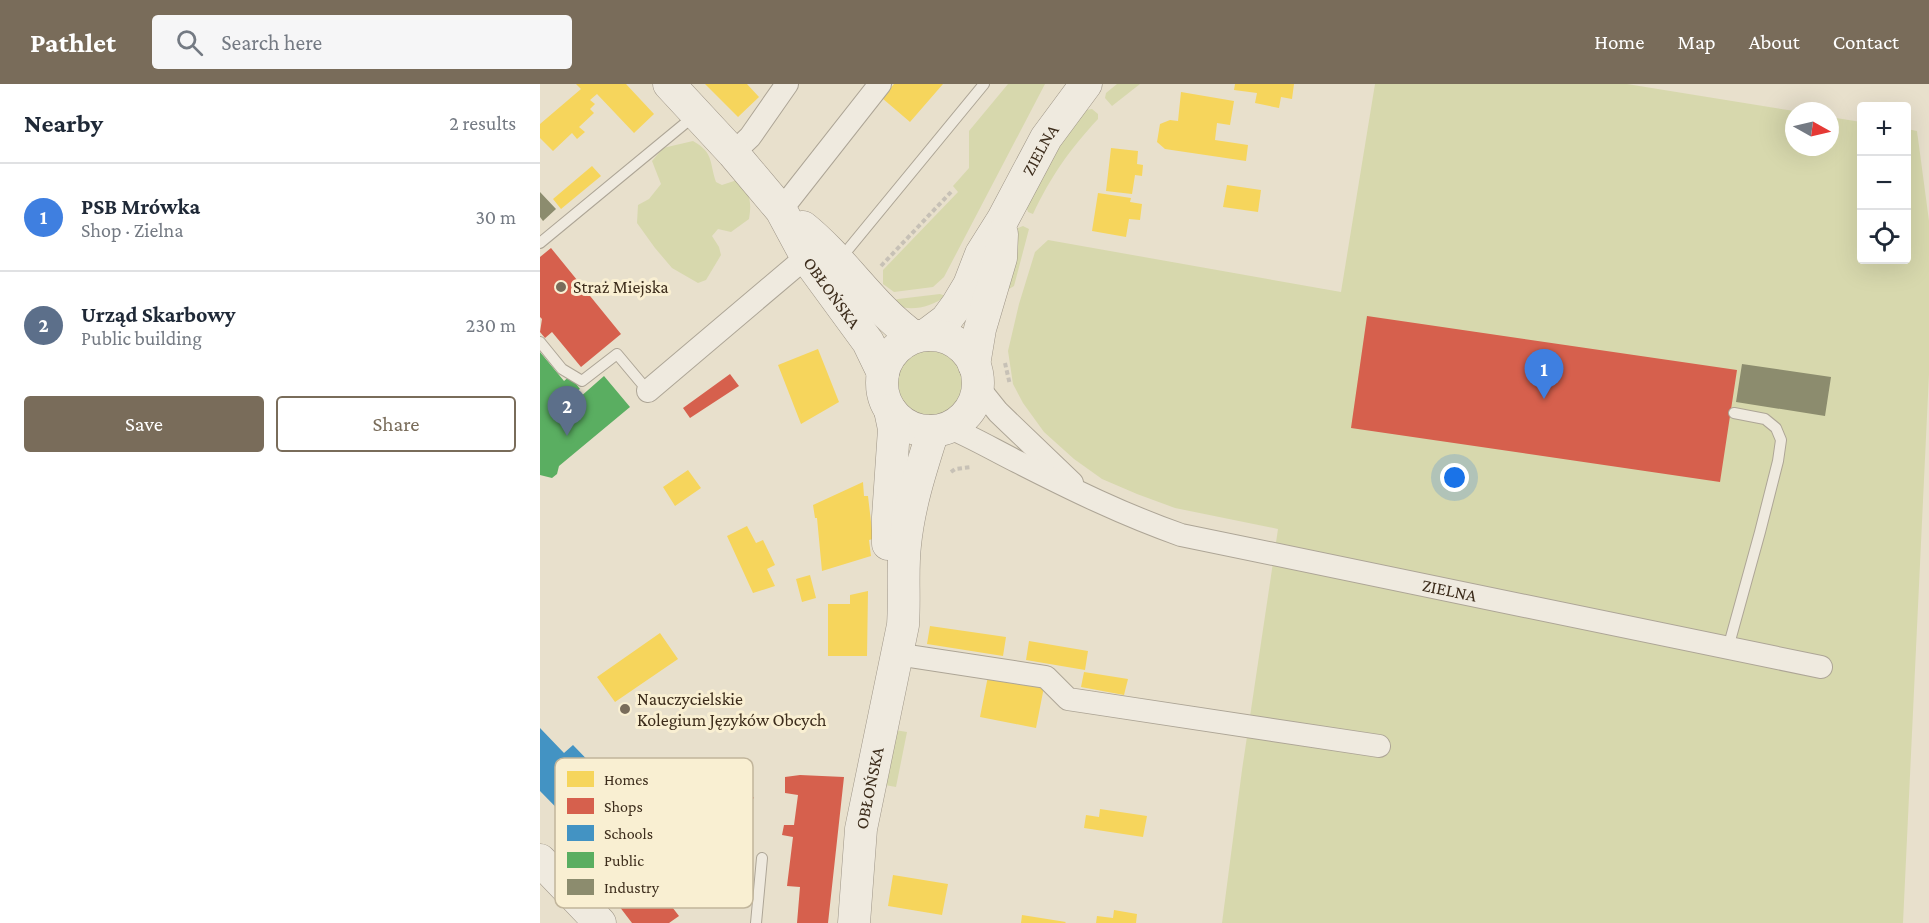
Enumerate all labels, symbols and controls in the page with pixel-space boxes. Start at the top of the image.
search box [152,15,572,69]
icon: search [173,26,206,59]
text: Pathlet [30,27,116,58]
text: Search here [221,30,322,55]
text: Home [1594,30,1644,54]
text: Map [1677,30,1716,54]
text: About [1749,30,1800,54]
text: Contact [1833,30,1899,54]
north arrow [1785,102,1839,156]
map controls [1857,102,1911,264]
button: + [1857,102,1911,156]
text: Nearby [24,109,103,138]
text: 2 results [449,112,516,134]
street label: ZIELNA [1018,120,1063,179]
button: − [1857,156,1911,210]
text: PSB Mrówka [81,194,200,219]
text: 1 [40,206,47,228]
text: 30 m [475,206,516,228]
button: locate [1857,210,1911,264]
text: Shop · Zielna [81,219,184,241]
street label: OBŁOŃSKA [799,253,865,333]
place label: Straż Miejska [573,277,669,298]
marker: Straż Miejska [554,280,568,294]
text: Urząd Skarbowy [81,302,236,327]
text: 2 [38,314,49,336]
text: 230 m [466,314,516,336]
text: Public building [81,327,202,349]
pin: 1 [1524,350,1564,399]
pin: 2 [548,386,586,436]
button: Save [24,396,264,452]
button: Share [276,396,516,452]
your location [1440,463,1469,492]
street label: ZIELNA [1420,575,1479,606]
place label: Nauczycielskie Kolegium Języków Obcych [637,689,827,730]
marker: Nauczycielskie Kolegium Języków Obcych [618,702,632,716]
street label: OBŁOŃSKA [851,745,888,831]
legend [555,758,753,908]
text: Homes [604,771,649,788]
text: Shops [604,798,643,816]
text: Schools [604,825,653,842]
text: Public [604,852,644,869]
text: Industry [604,879,660,897]

